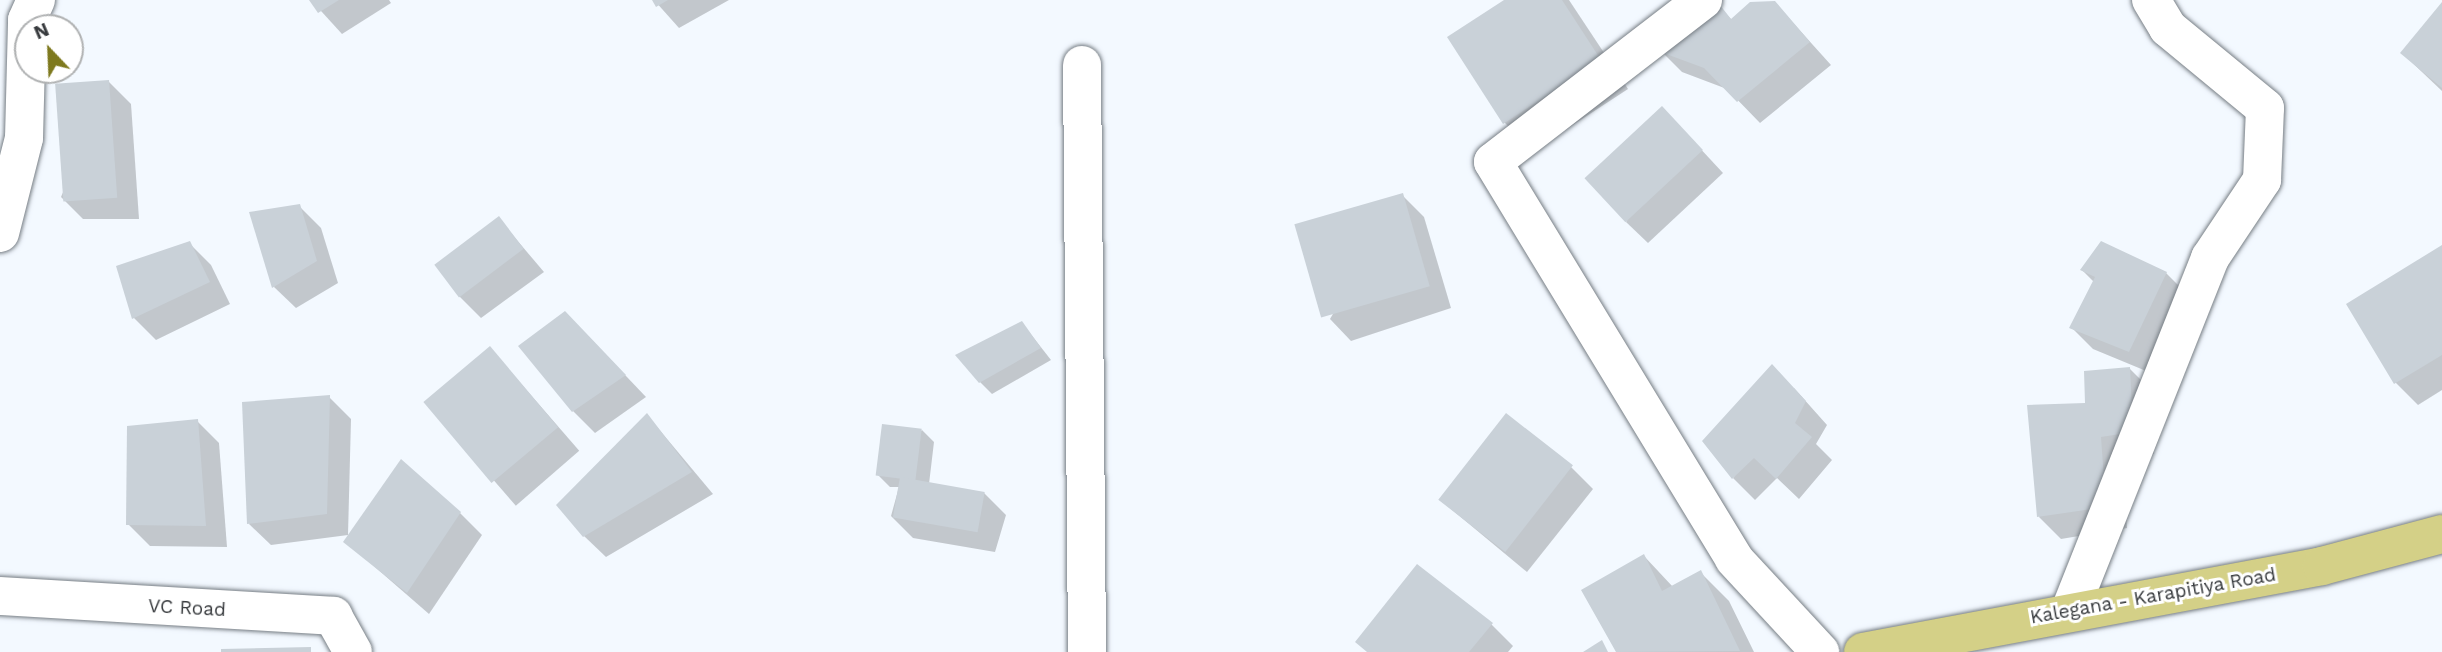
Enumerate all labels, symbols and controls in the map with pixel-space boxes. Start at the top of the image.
north arrow [14,14,84,84]
text: N [30,18,52,44]
street label: Kalegana - Karapitiya Road [2028,563,2278,629]
street label: VC Road [148,595,226,621]

